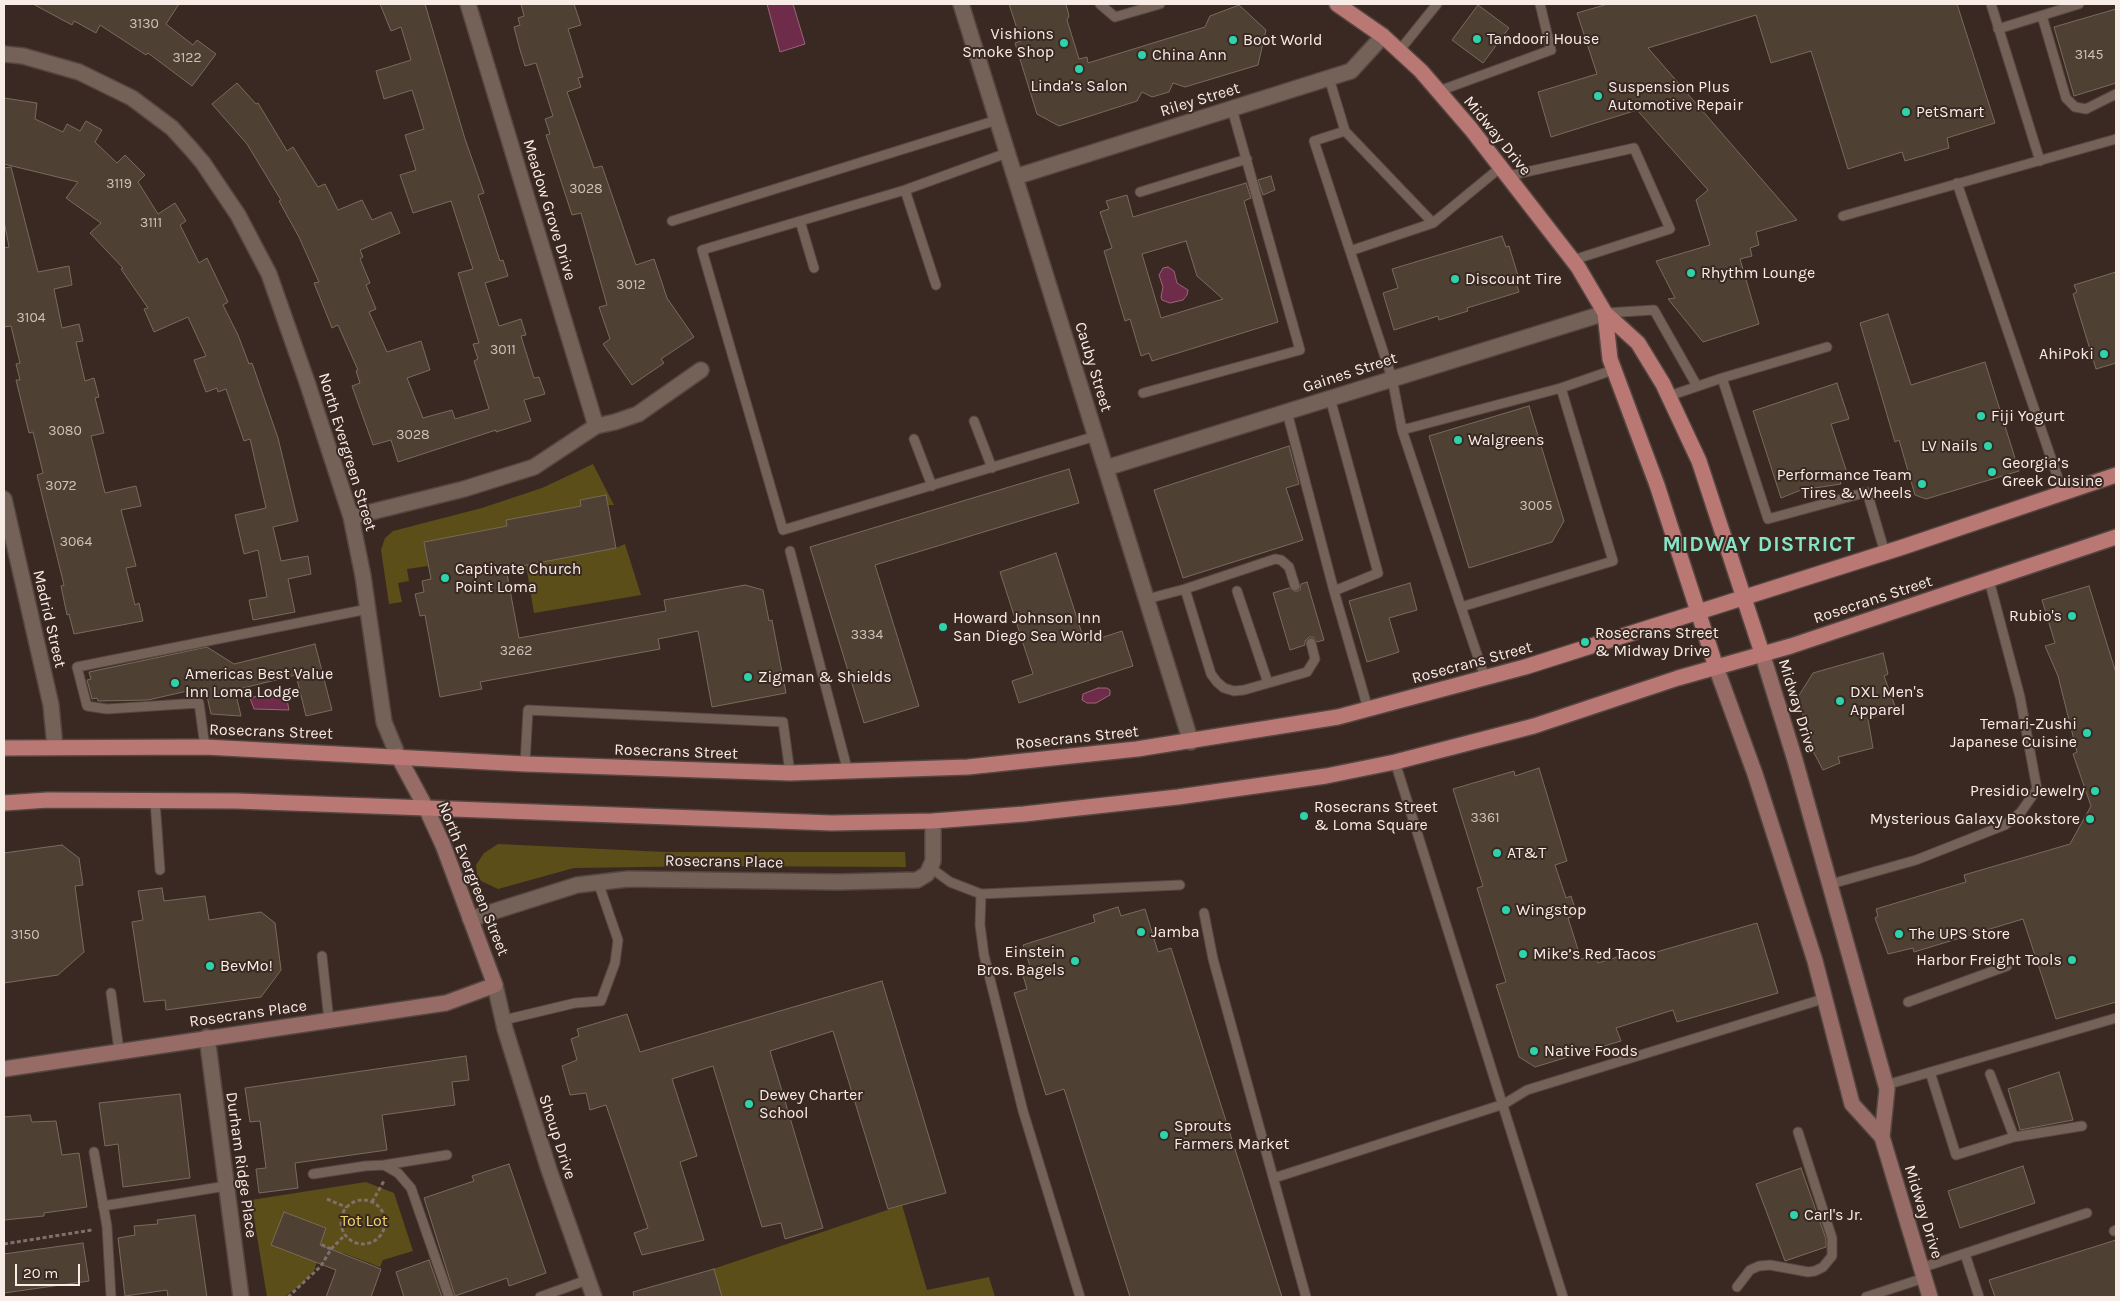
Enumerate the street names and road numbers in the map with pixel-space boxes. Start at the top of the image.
street label: Riley Street [1158,79,1242,121]
street label: Midway Drive [1459,92,1535,180]
street label: Meadow Grove Drive [518,137,580,283]
street label: Cauby Street [1070,320,1116,414]
street label: Gaines Street [1300,349,1400,397]
street label: North Evergreen Street [314,371,380,533]
street label: Madrid Street [28,568,70,670]
street label: Rosecrans Street [1811,572,1935,628]
street label: Rosecrans Street [1410,638,1534,688]
street label: Midway Drive [1774,657,1820,755]
street label: Rosecrans Street [209,720,333,744]
street label: Rosecrans Street [1014,722,1140,754]
street label: Rosecrans Street [614,740,738,764]
street label: North Evergreen Street [433,799,513,959]
street label: Rosecrans Place [665,851,783,873]
street label: Rosecrans Place [188,996,308,1032]
street label: Durham Ridge Place [221,1091,261,1239]
street label: Shoup Drive [534,1092,580,1182]
street label: Midway Drive [1900,1163,1946,1261]

